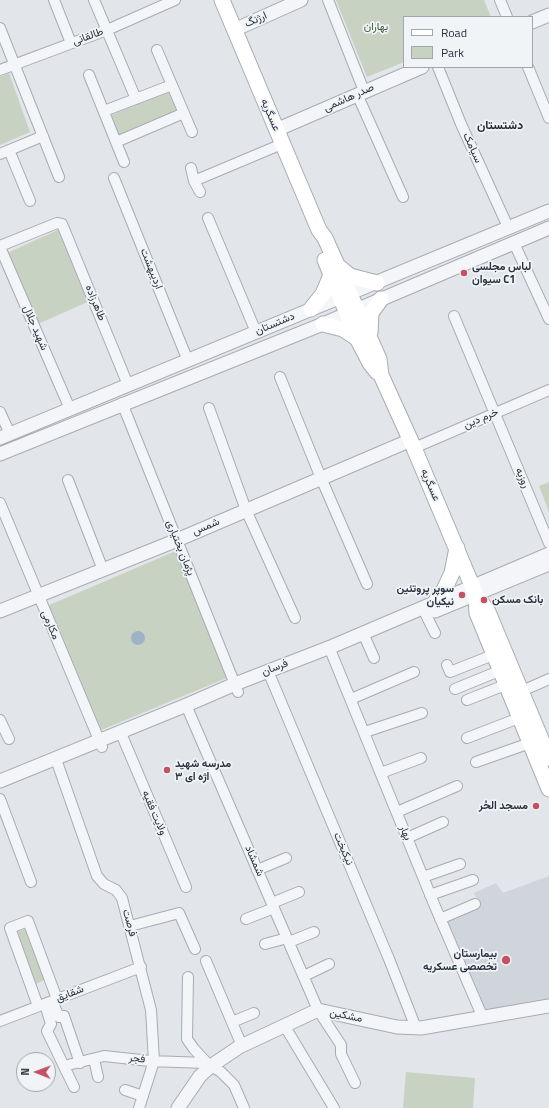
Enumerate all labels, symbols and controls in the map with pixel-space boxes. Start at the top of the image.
street label: ارژنگ [243,9,269,31]
legend [403,16,533,68]
park label: بهاران [364,20,388,34]
text: Road [441,23,467,42]
street label: طالقانی [71,25,105,49]
text: Park [441,43,464,62]
street label: صدر هاشمی [322,81,376,115]
street label: عسگریه [257,97,283,133]
district label: دشتستان [477,119,523,133]
street label: سیامک [460,131,484,165]
street label: اردیبهشت [137,247,165,291]
place label: لباس مجلسی سیوان C1 [472,260,531,286]
marker: لباس مجلسی سیوان C1 [459,268,469,278]
street label: طاهرزاده [82,283,108,323]
street label: شهید جلال [20,304,50,352]
street label: دشتستان [253,310,297,338]
street label: خرم دین [462,406,500,432]
street label: روزبه [512,466,532,490]
street label: عسگریه [417,467,443,503]
street label: شمس [190,515,222,539]
street label: پژمان بختیاری [163,518,197,578]
place label: سوپر پروتئین نیکیان [397,582,454,608]
marker: سوپر پروتئین نیکیان [457,590,467,600]
place label: بانک مسکن [492,593,543,607]
marker: بانک مسکن [479,595,489,605]
street label: مکارمی [38,608,62,642]
street label: فرسان [260,657,290,679]
place label: مدرسه شهید اژه ای ۳ [175,757,231,783]
marker: مدرسه شهید اژه ای ۳ [162,765,172,775]
street label: ولایت فقیه [139,789,169,837]
place label: مسجد الحُر [479,799,528,813]
marker: مسجد الحُر [531,801,541,811]
street label: بهار [396,823,414,843]
street label: نیکبخت [330,831,356,867]
street label: شمشاد [241,844,267,878]
street label: فرصت [119,908,139,938]
place label: بیمارستان تخصصی عسکریه [423,947,497,973]
marker: بیمارستان تخصصی عسکریه [500,954,512,966]
street label: شقایق [54,983,86,1005]
street label: مشکین [328,1006,364,1026]
north arrow [16,1052,56,1092]
street label: فجر [128,1052,146,1066]
text: N [17,1068,33,1076]

